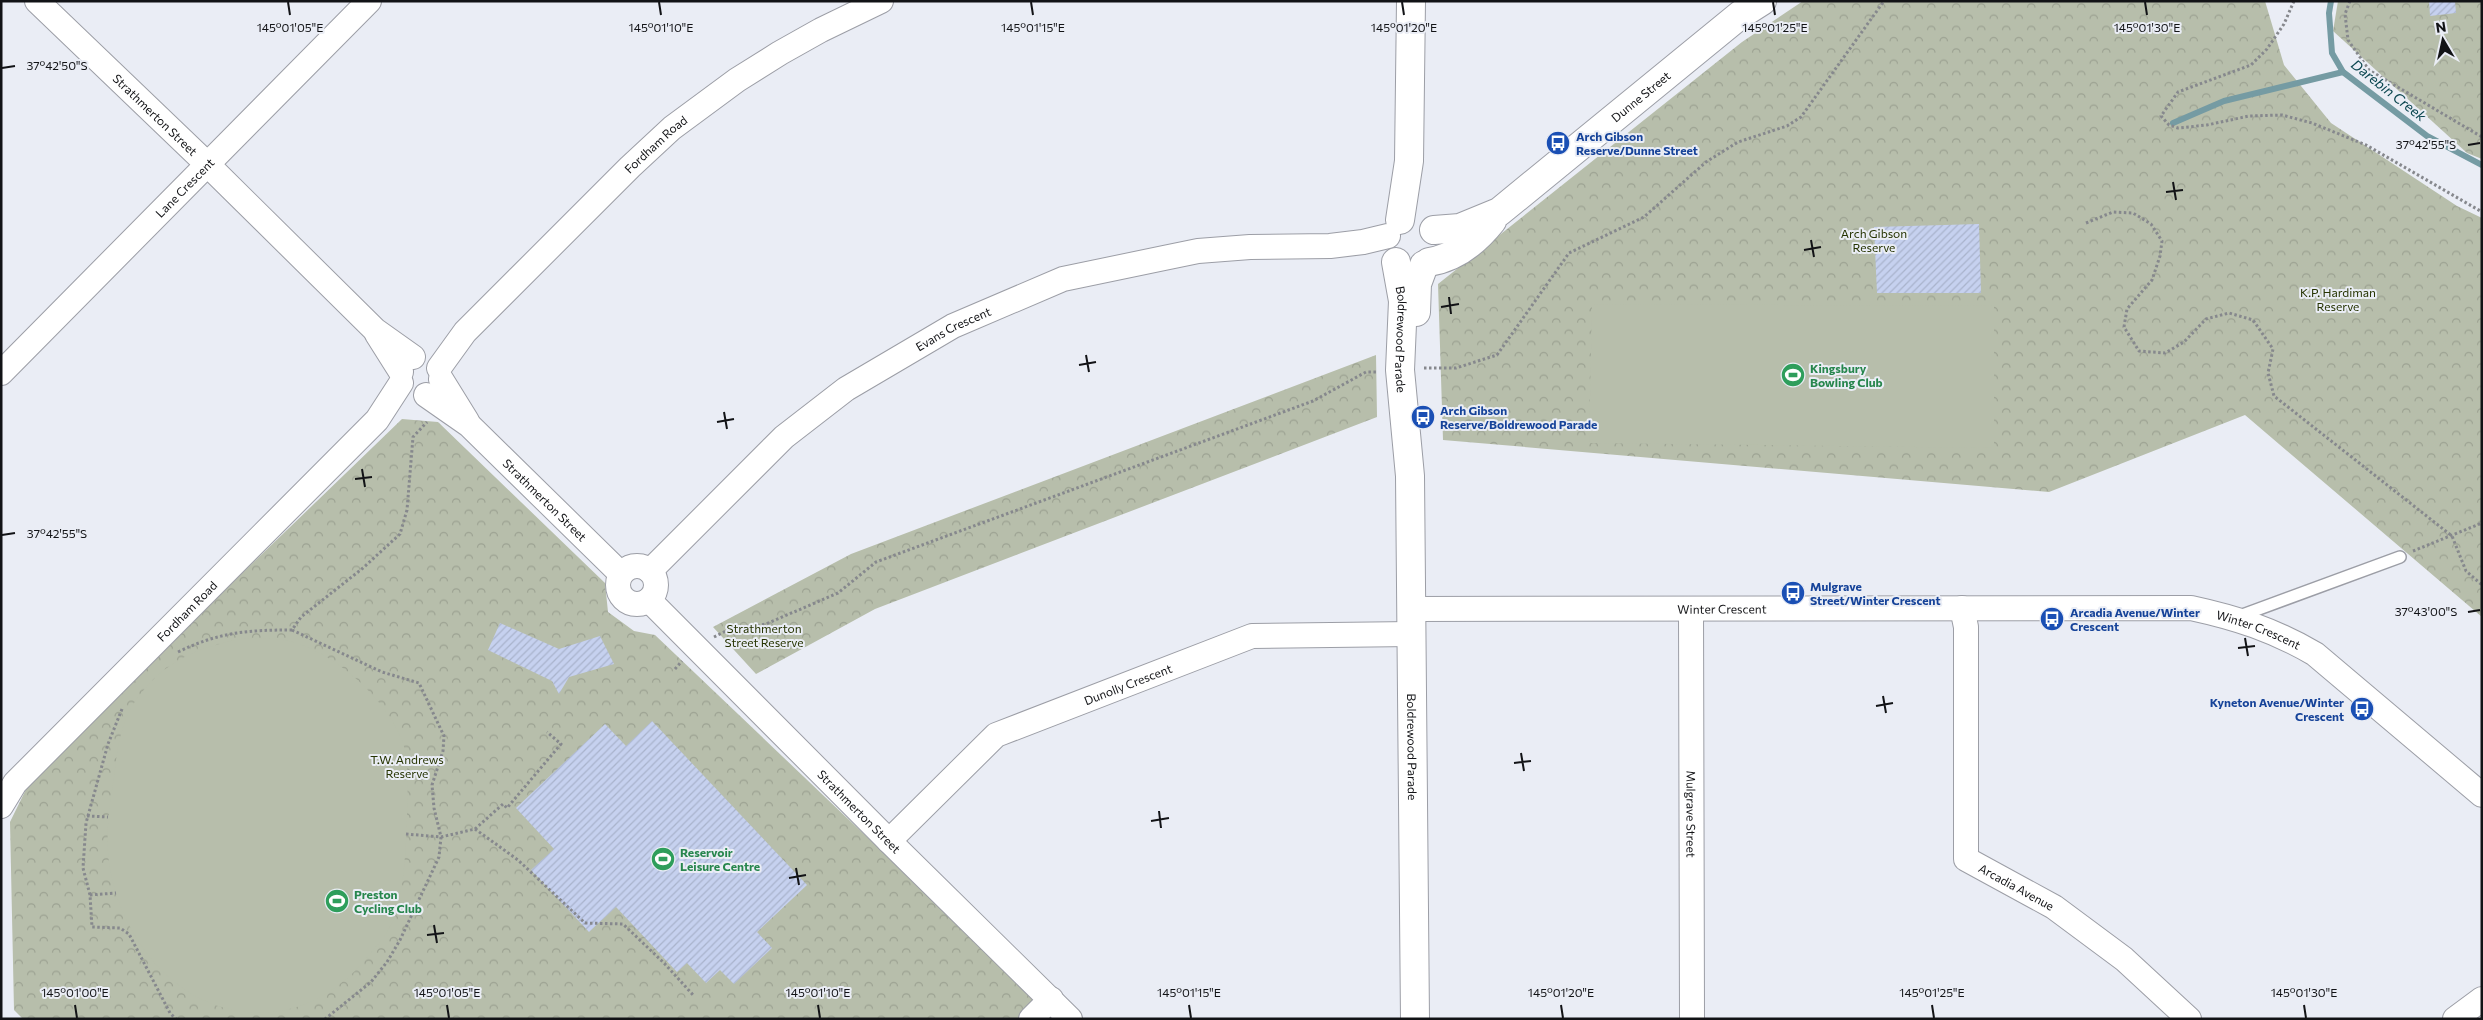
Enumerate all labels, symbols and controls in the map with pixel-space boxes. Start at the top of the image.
north arrow [2418,15,2468,65]
text: N [2434,17,2447,36]
text: 145°01'05"E [257,20,323,34]
text: 145°01'10"E [629,20,693,34]
text: 145°01'15"E [1001,20,1065,34]
text: 145°01'20"E [1371,20,1437,34]
text: 145°01'25"E [1742,20,1808,34]
text: 145°01'30"E [2114,20,2180,34]
water label: Darebin Creek [2348,56,2430,125]
text: 37°42'50"S [26,58,88,72]
street label: Dunne Street [1608,68,1673,125]
street label: Strathmerton Street [110,71,200,158]
street label: Fordham Road [621,112,690,176]
place label: Arch Gibson Reserve/Dunne Street [1576,129,1698,157]
bus stop icon: Arch Gibson Reserve/Dunne Street [1545,130,1571,156]
text: 37°42'55"S [2396,137,2456,151]
street label: Lane Crescent [152,155,217,220]
park label: Arch Gibson Reserve [1841,226,1907,254]
street label: Boldrewood Parade [1393,285,1410,393]
park label: K.P. Hardiman Reserve [2300,285,2376,313]
street label: Evans Crescent [913,304,993,354]
place label: Kingsbury Bowling Club [1810,361,1883,389]
sports icon: Kingsbury Bowling Club [1780,362,1806,388]
place label: Arch Gibson Reserve/Boldrewood Parade [1440,403,1597,431]
bus stop icon: Arch Gibson Reserve/Boldrewood Parade [1410,404,1436,430]
street label: Strathmerton Street [500,456,590,544]
text: 37°42'55"S [27,526,87,540]
street label: Fordham Road [154,578,220,644]
place label: Mulgrave Street/Winter Crescent [1810,579,1941,607]
bus stop icon: Mulgrave Street/Winter Crescent [1780,580,1806,606]
street label: Winter Crescent [1677,602,1767,616]
text: 37°43'00"S [2395,604,2457,618]
place label: Arcadia Avenue/Winter Crescent [2070,605,2200,633]
bus stop icon: Arcadia Avenue/Winter Crescent [2039,606,2065,632]
street label: Winter Crescent [2215,607,2303,652]
park label: Strathmerton Street Reserve [724,621,804,649]
street label: Dunolly Crescent [1082,661,1174,707]
street label: Boldrewood Parade [1405,693,1420,800]
place label: Kyneton Avenue/Winter Crescent [2210,695,2344,723]
bus stop icon: Kyneton Avenue/Winter Crescent [2349,696,2375,722]
park label: T.W. Andrews Reserve [370,752,444,780]
street label: Strathmerton Street [815,767,904,856]
street label: Mulgrave Street [1684,770,1699,858]
place label: Reservoir Leisure Centre [680,845,760,873]
sports icon: Reservoir Leisure Centre [650,846,676,872]
street label: Arcadia Avenue [1976,860,2057,913]
place label: Preston Cycling Club [354,887,422,915]
sports icon: Preston Cycling Club [324,888,350,914]
text: 145°01'00"E [41,985,109,999]
text: 145°01'05"E [414,985,480,999]
text: 145°01'10"E [786,985,850,999]
text: 145°01'15"E [1157,985,1221,999]
text: 145°01'20"E [1528,985,1594,999]
text: 145°01'25"E [1899,985,1965,999]
text: 145°01'30"E [2271,985,2337,999]

